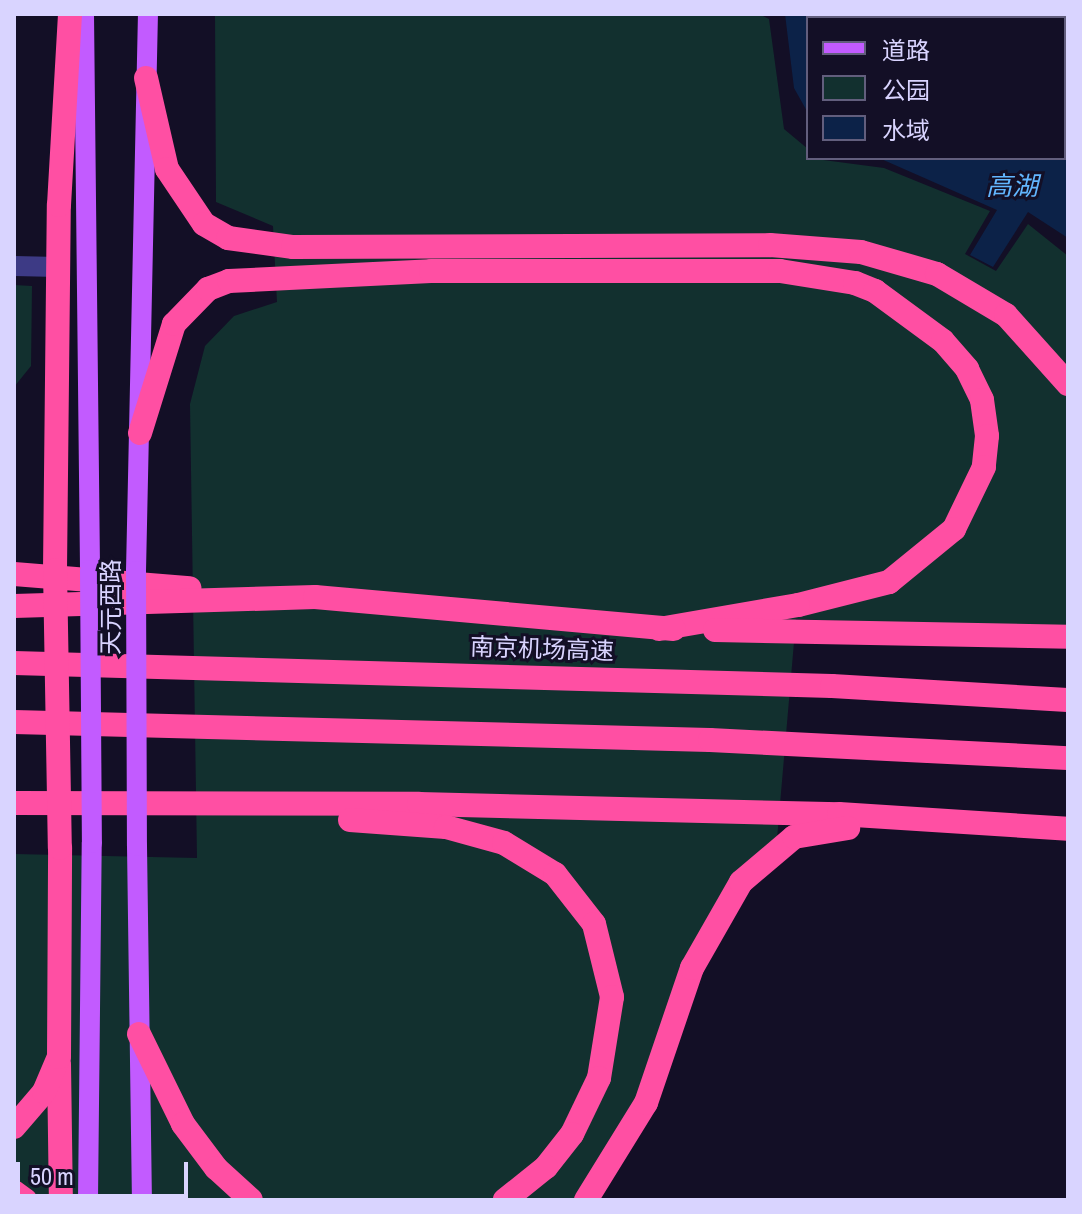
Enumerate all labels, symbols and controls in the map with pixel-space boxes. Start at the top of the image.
legend [806,16,1066,160]
text: 道路 [882,34,930,66]
text: 公园 [882,74,930,106]
text: 水域 [882,114,930,146]
water label: 高湖 [986,170,1038,202]
street label: 天元西路 [97,559,125,655]
street label: 南京机场高速 [470,632,614,666]
scale bar [20,1146,192,1196]
text: 50 m [30,1160,74,1192]

